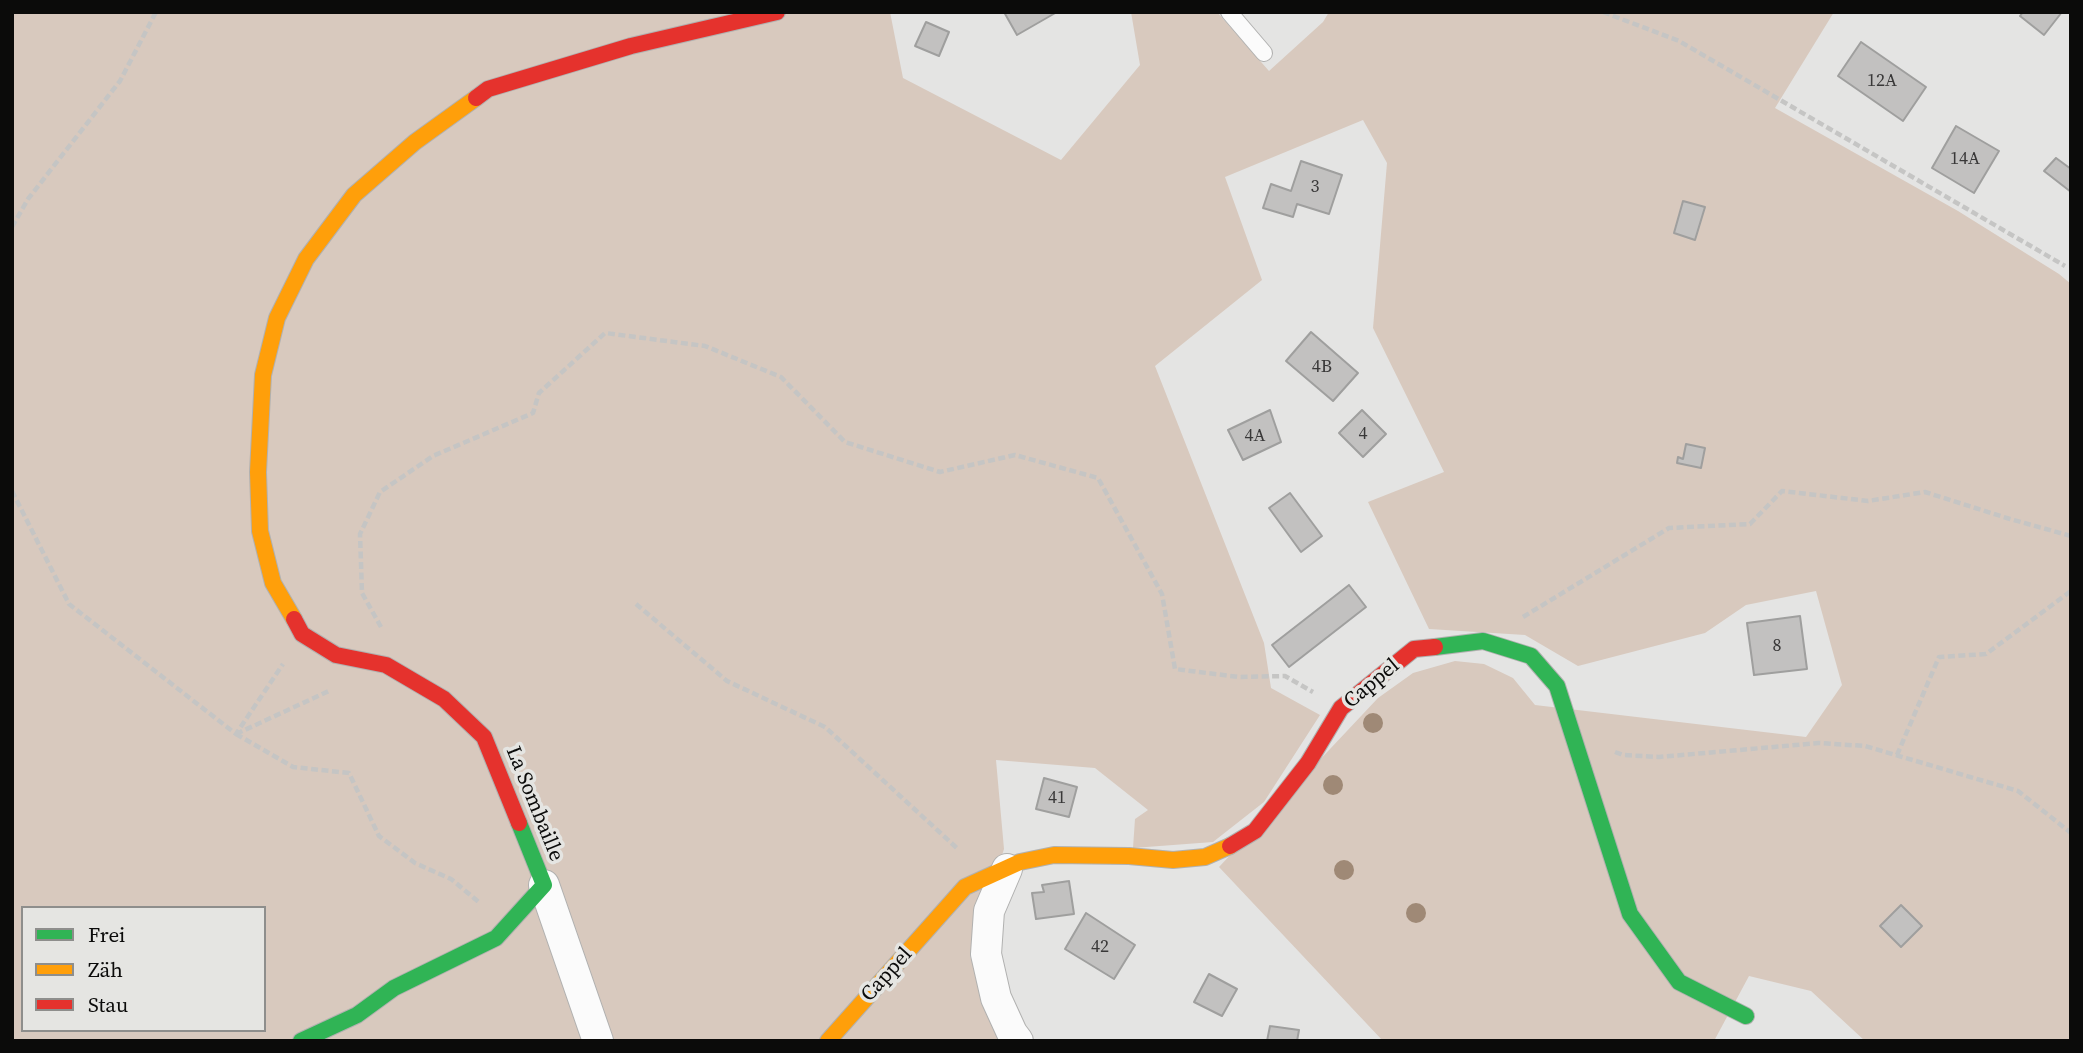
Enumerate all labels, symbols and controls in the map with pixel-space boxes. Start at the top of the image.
house number: 12A [1867,70,1897,92]
house number: 14A [1950,148,1980,170]
house number: 3 [1311,176,1319,198]
house number: 4B [1312,356,1332,378]
house number: 4 [1359,423,1367,445]
house number: 4A [1245,425,1265,447]
house number: 8 [1773,635,1781,657]
street label: Cappel [1339,654,1405,714]
street label: La Sombaille [500,743,568,865]
house number: 41 [1048,787,1066,809]
legend [21,906,266,1032]
text: Frei [88,920,125,949]
house number: 42 [1091,936,1109,958]
street label: Cappel [856,943,918,1007]
text: Zäh [88,955,123,984]
text: Stau [88,990,128,1019]

